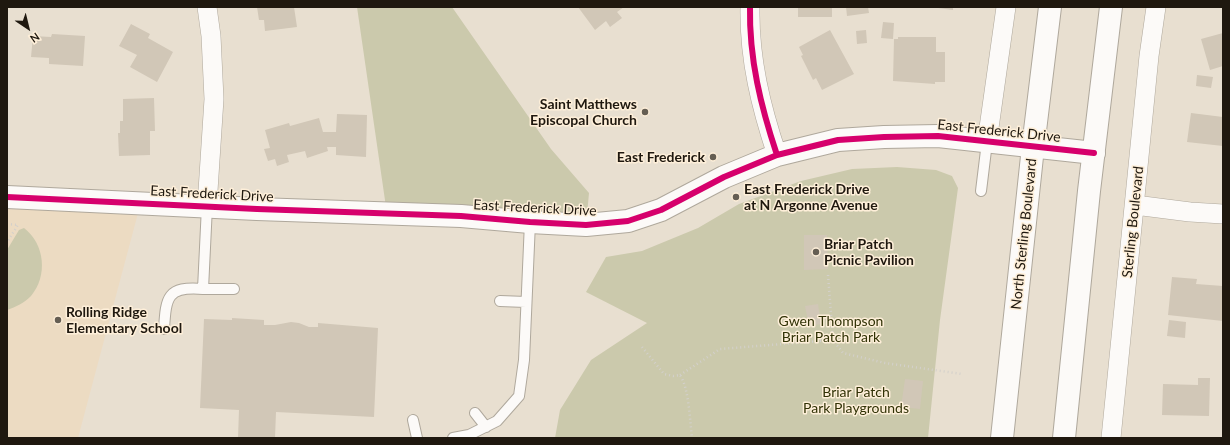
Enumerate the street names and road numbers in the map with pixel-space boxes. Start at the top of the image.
street label: East Frederick Drive [937,116,1061,146]
street label: North Sterling Boulevard [1008,158,1040,310]
street label: Sterling Boulevard [1119,165,1147,279]
street label: East Frederick Drive [150,182,274,206]
street label: East Frederick Drive [473,196,597,220]

